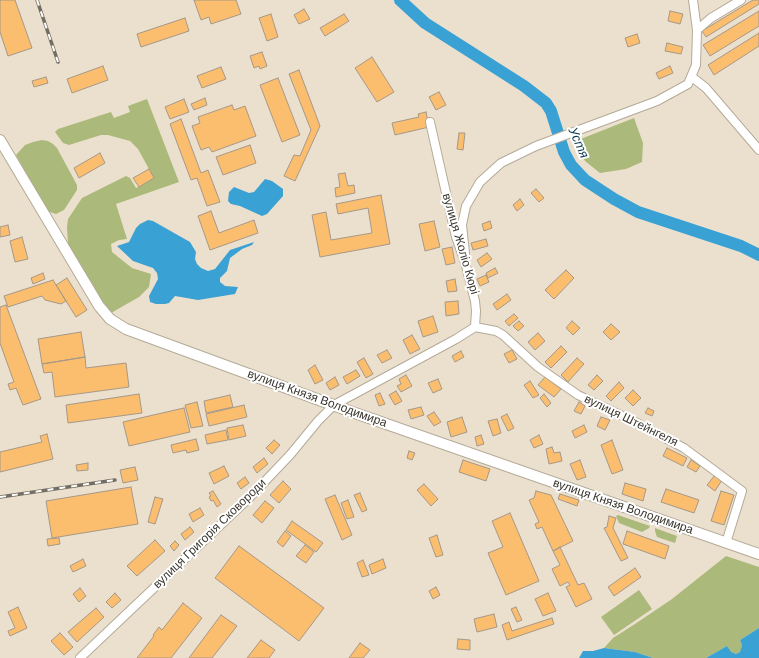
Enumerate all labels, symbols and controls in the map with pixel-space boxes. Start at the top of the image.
water label: Устя [564,125,592,161]
street label: вулиця Жоліо Кюрі [439,192,481,296]
street label: вулиця Князя Володимира [245,367,389,431]
street label: вулиця Штейнгеля [582,392,680,450]
street label: вулиця Григорія Сковороди [150,476,270,592]
street label: вулиця Князя Володимира [551,476,695,538]

